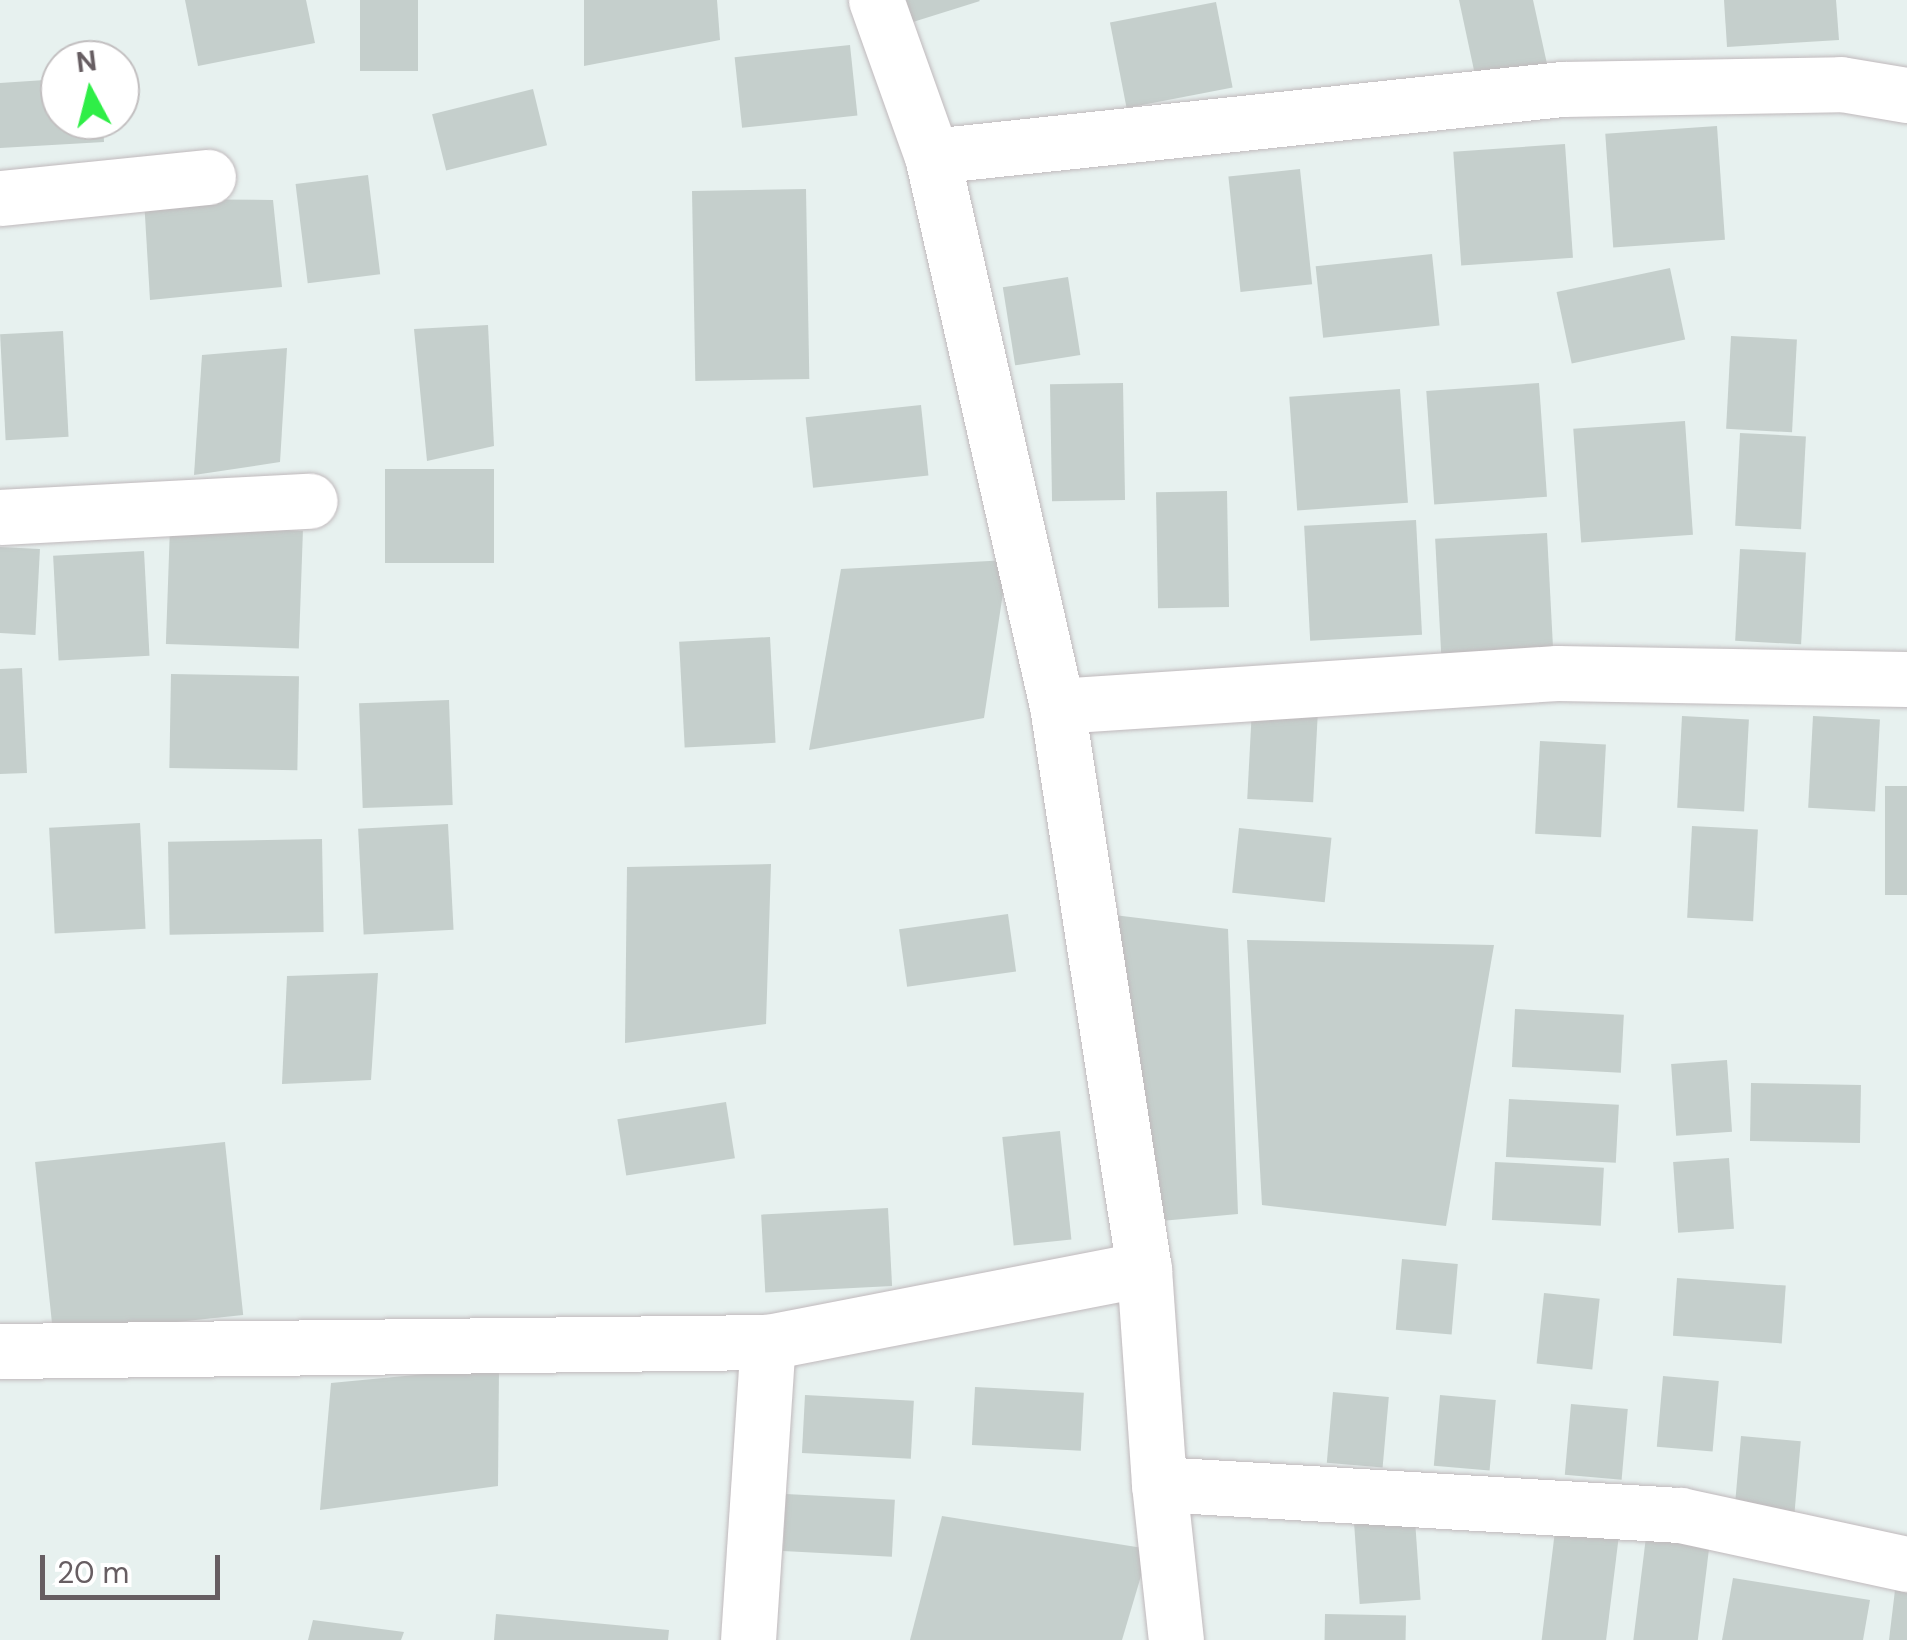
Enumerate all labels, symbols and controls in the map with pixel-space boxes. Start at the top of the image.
north arrow [40,40,140,140]
text: N [74,42,99,81]
scale bar [45,1535,225,1597]
text: 20 m [57,1553,129,1592]

